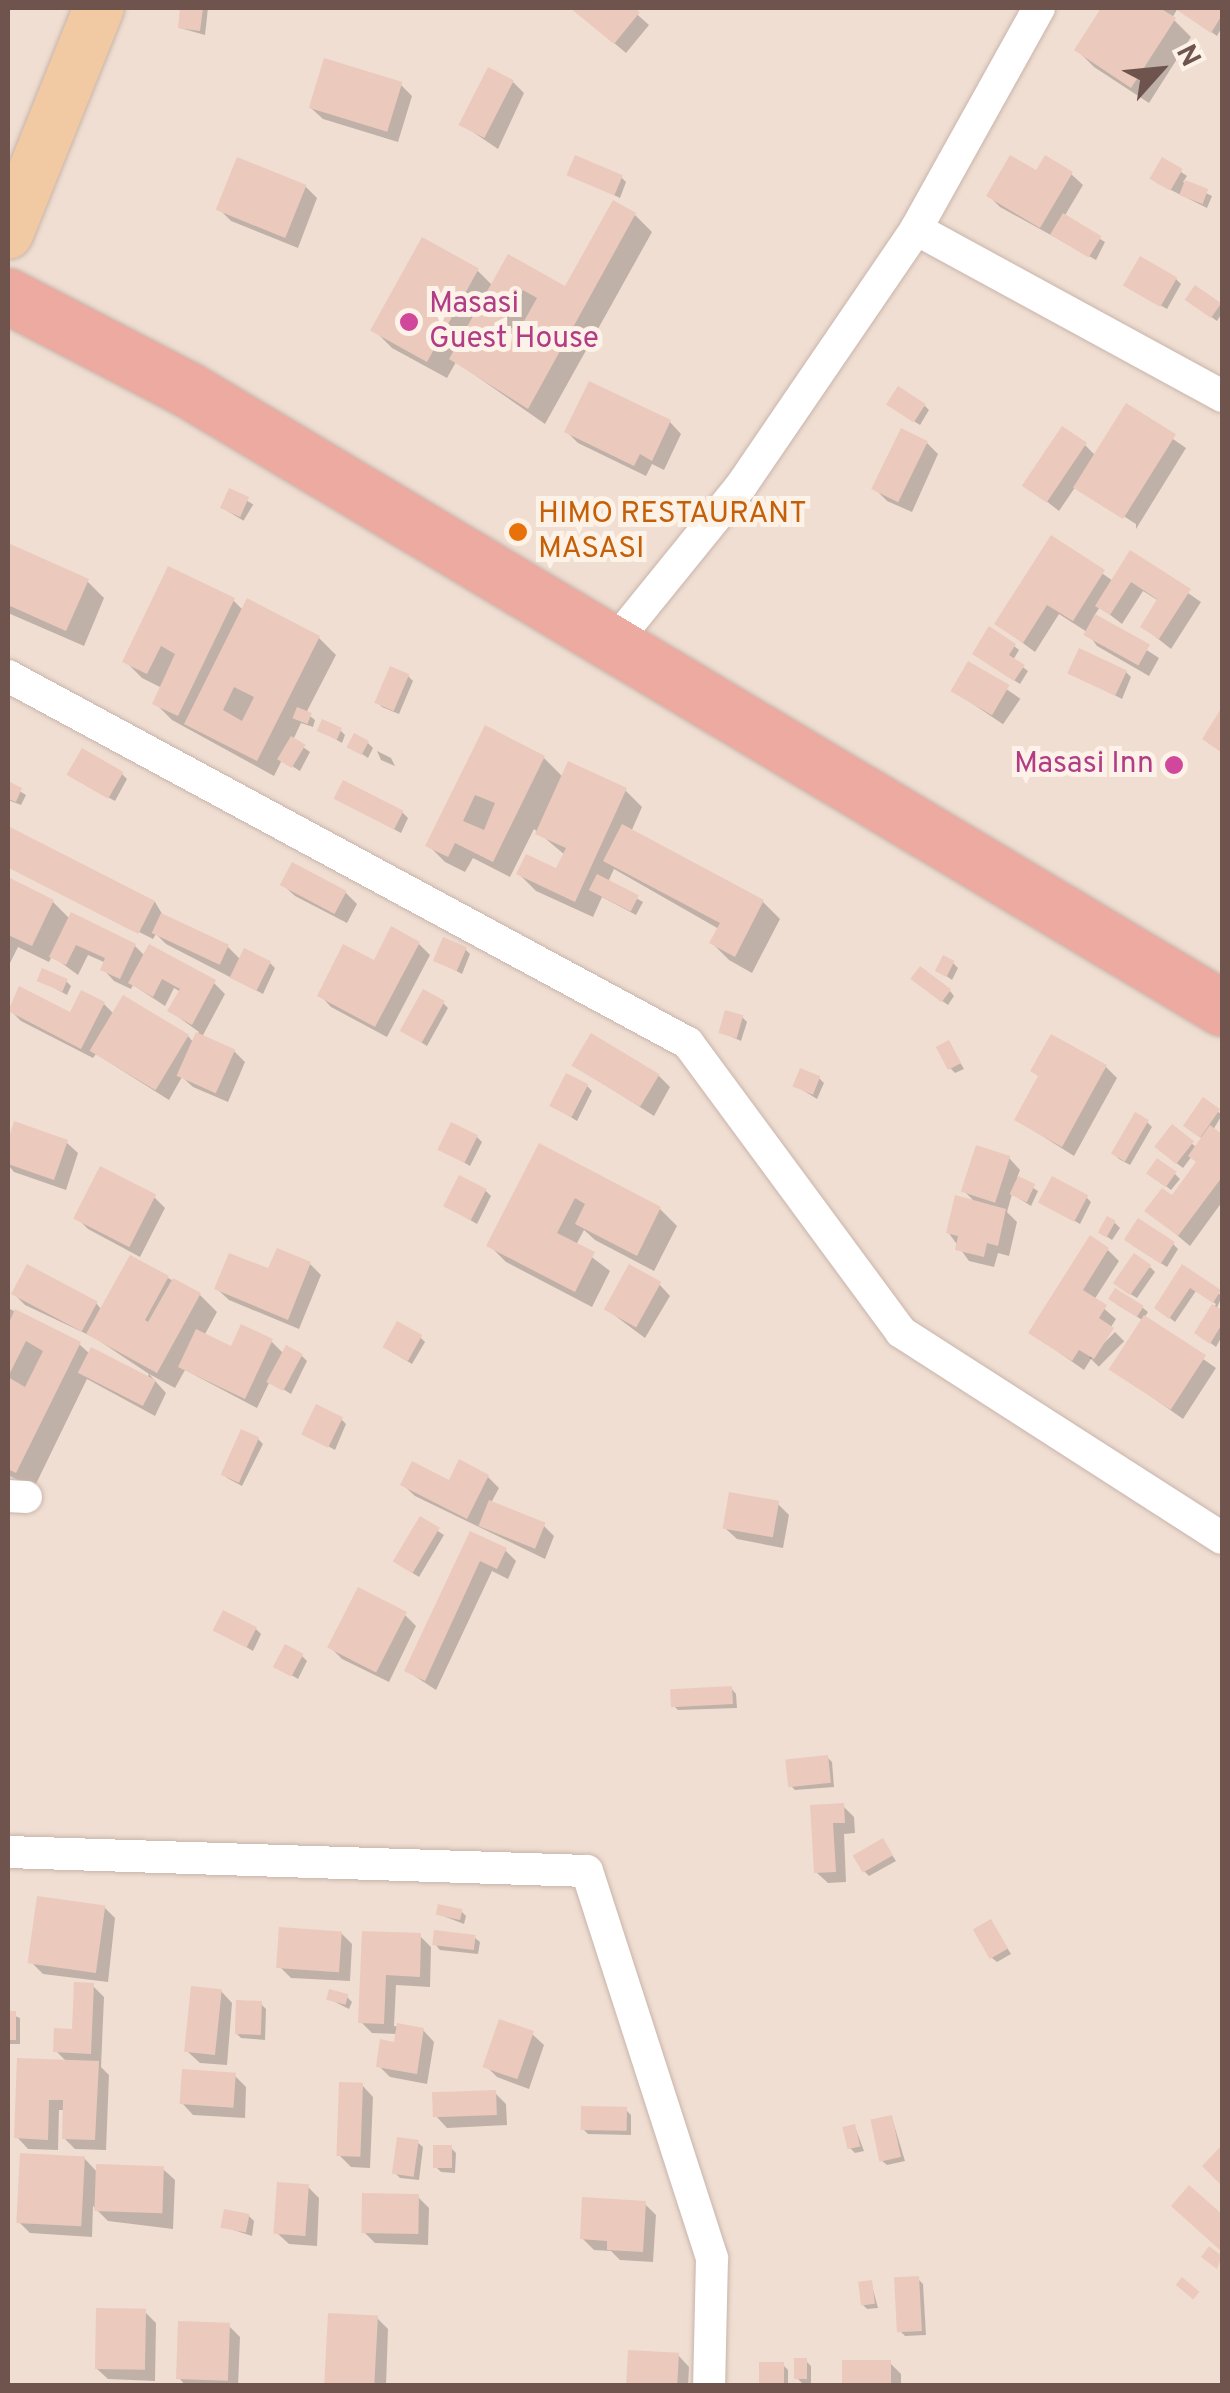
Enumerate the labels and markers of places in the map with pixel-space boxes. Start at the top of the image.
place label: Masasi Guest House [429,287,599,358]
marker: Masasi Guest House [398,311,420,333]
place label: HIMO RESTAURANT MASASI [538,497,807,568]
marker: HIMO RESTAURANT MASASI [507,521,529,543]
place label: Masasi Inn [1014,747,1154,783]
marker: Masasi Inn [1163,754,1185,776]

